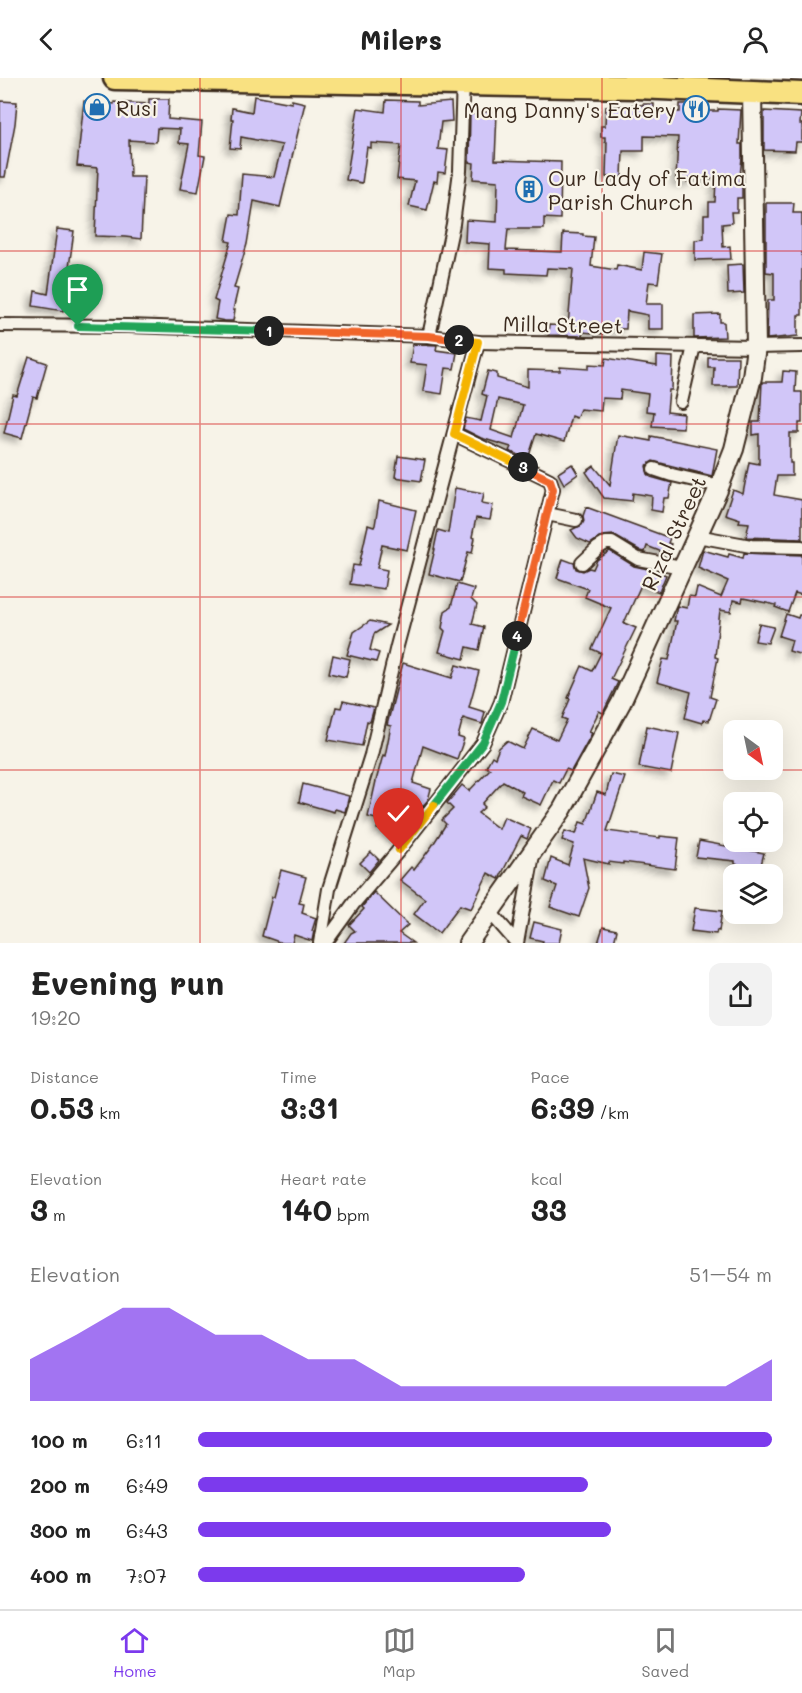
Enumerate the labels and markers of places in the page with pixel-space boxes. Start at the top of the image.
shop icon: Rusi [82,92,112,122]
place label: Rusi [116,94,158,121]
restaurant icon: Mang Danny's Eatery [681,94,711,124]
place label: Mang Danny's Eatery [463,96,676,123]
place label: Our Lady of Fatima Parish Church [548,164,746,215]
building icon: Our Lady of Fatima Parish Church [514,174,544,204]
pin [52,264,103,326]
pin: 1 [254,316,284,346]
pin: 2 [444,325,474,355]
pin: 3 [508,452,538,482]
pin: 4 [502,621,532,651]
pin [373,788,424,850]

